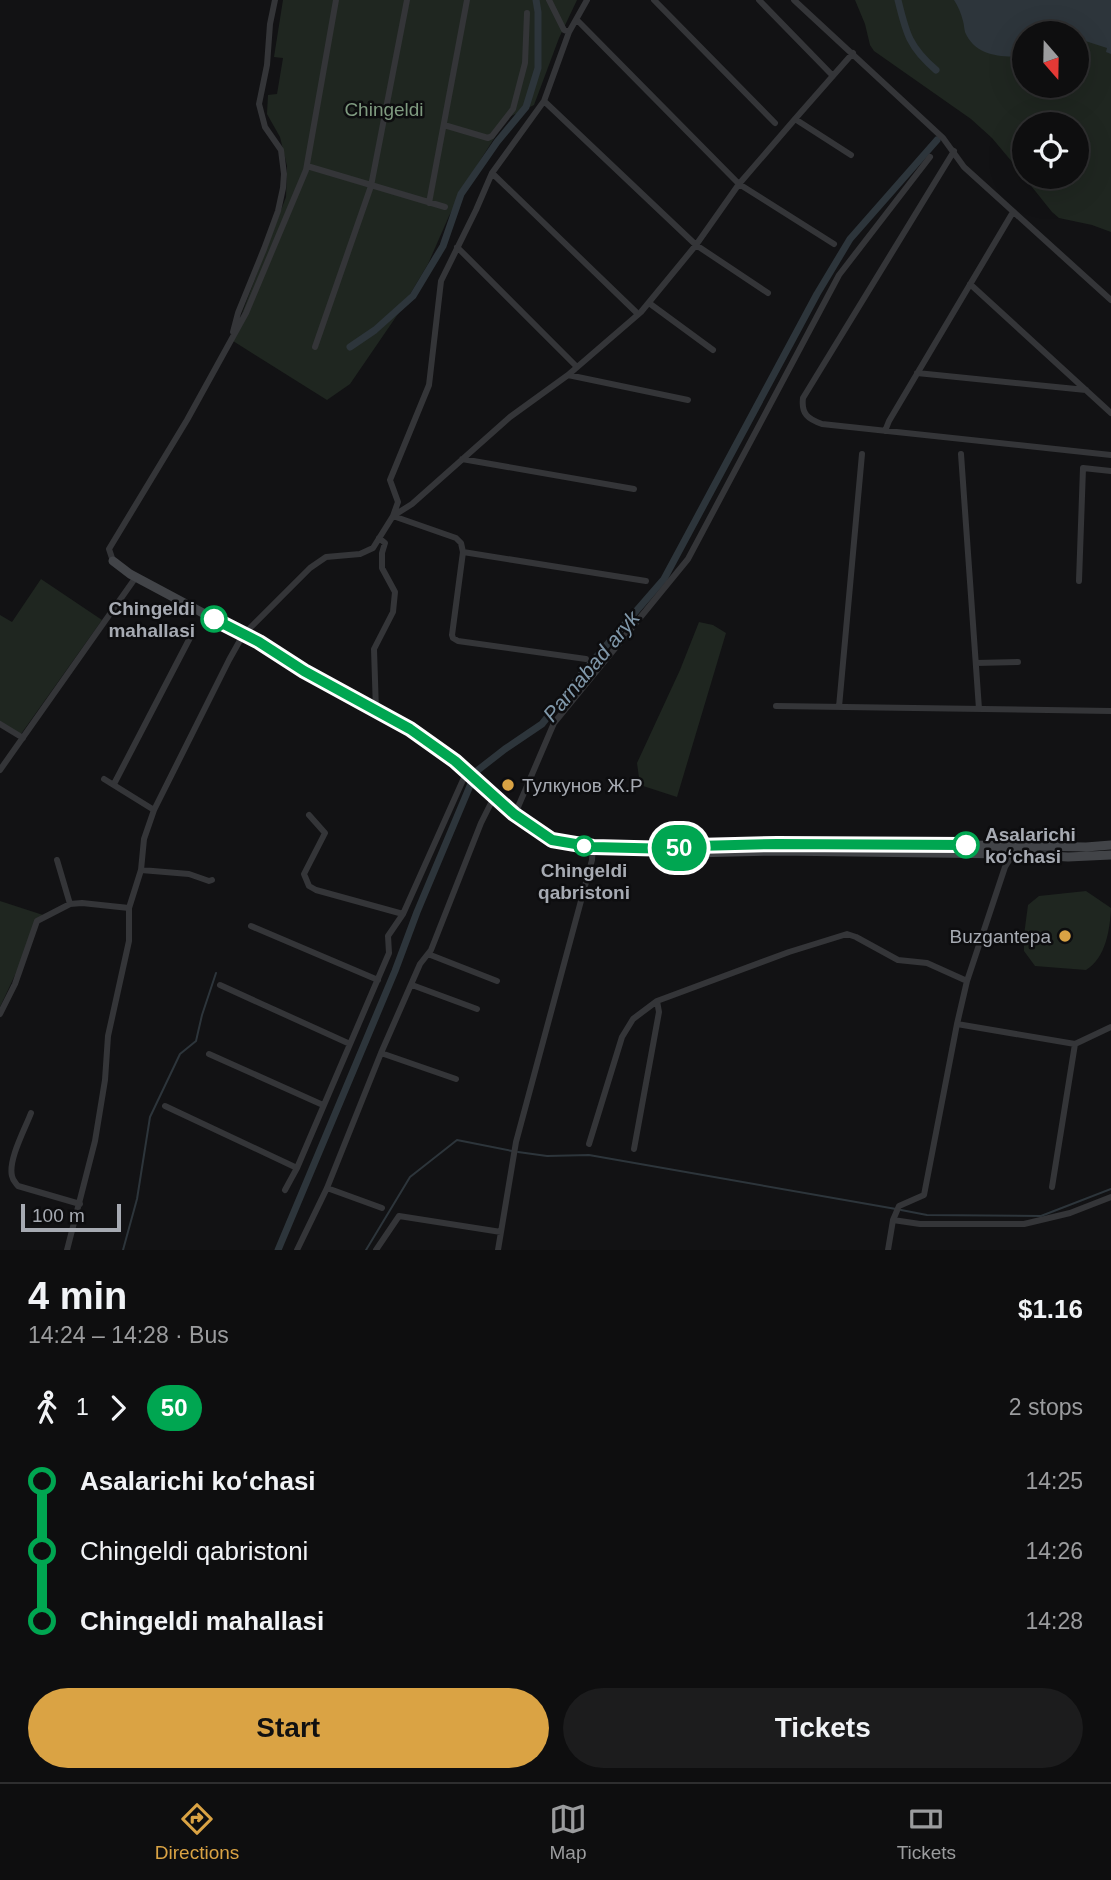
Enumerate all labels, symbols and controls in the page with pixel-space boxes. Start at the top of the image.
north arrow [1012,21,1088,98]
map controls [1012,21,1089,189]
park label: Chingeldi [344,99,424,120]
button: locate [1012,112,1089,189]
place label: Chingeldi mahallasi [108,598,195,641]
water label: Parnabad aryk [538,605,645,726]
marker: Chingeldi mahallasi [201,606,227,632]
place label: Тулкунов Ж.Р [522,775,643,796]
marker: Тулкунов Ж.Р [500,777,516,793]
place label: Asalarichi koʻchasi [985,824,1076,867]
line badge: 50 [648,825,710,871]
marker: Asalarichi koʻchasi [953,832,979,858]
text: 50 [666,834,692,861]
marker: Chingeldi qabristoni [574,836,594,856]
place label: Chingeldi qabristoni [538,860,630,903]
place label: Buzgantepa [950,926,1051,947]
marker: Buzgantepa [1057,928,1073,944]
scale bar [21,1201,121,1233]
text: 100 m [32,1205,85,1226]
text: 4 min [28,1275,127,1317]
text: $1.16 [1018,1294,1083,1324]
text: 14:24 – 14:28 · Bus [28,1322,229,1348]
icon: walk [28,1389,66,1427]
icon: forward [99,1389,137,1427]
text: 1 [76,1394,89,1420]
text: 50 [161,1394,188,1421]
text: 2 stops [1009,1394,1083,1420]
text: Asalarichi koʻchasi [80,1466,316,1496]
text: 14:25 [1025,1468,1083,1494]
text: Chingeldi qabristoni [80,1536,308,1566]
text: 14:26 [1025,1538,1083,1564]
text: Chingeldi mahallasi [80,1606,324,1636]
text: 14:28 [1025,1608,1083,1634]
button: Start [28,1688,549,1768]
button: Tickets [563,1688,1083,1768]
tab: Directions [155,1800,239,1864]
tab: Map [549,1800,587,1864]
tab: Tickets [897,1800,956,1864]

